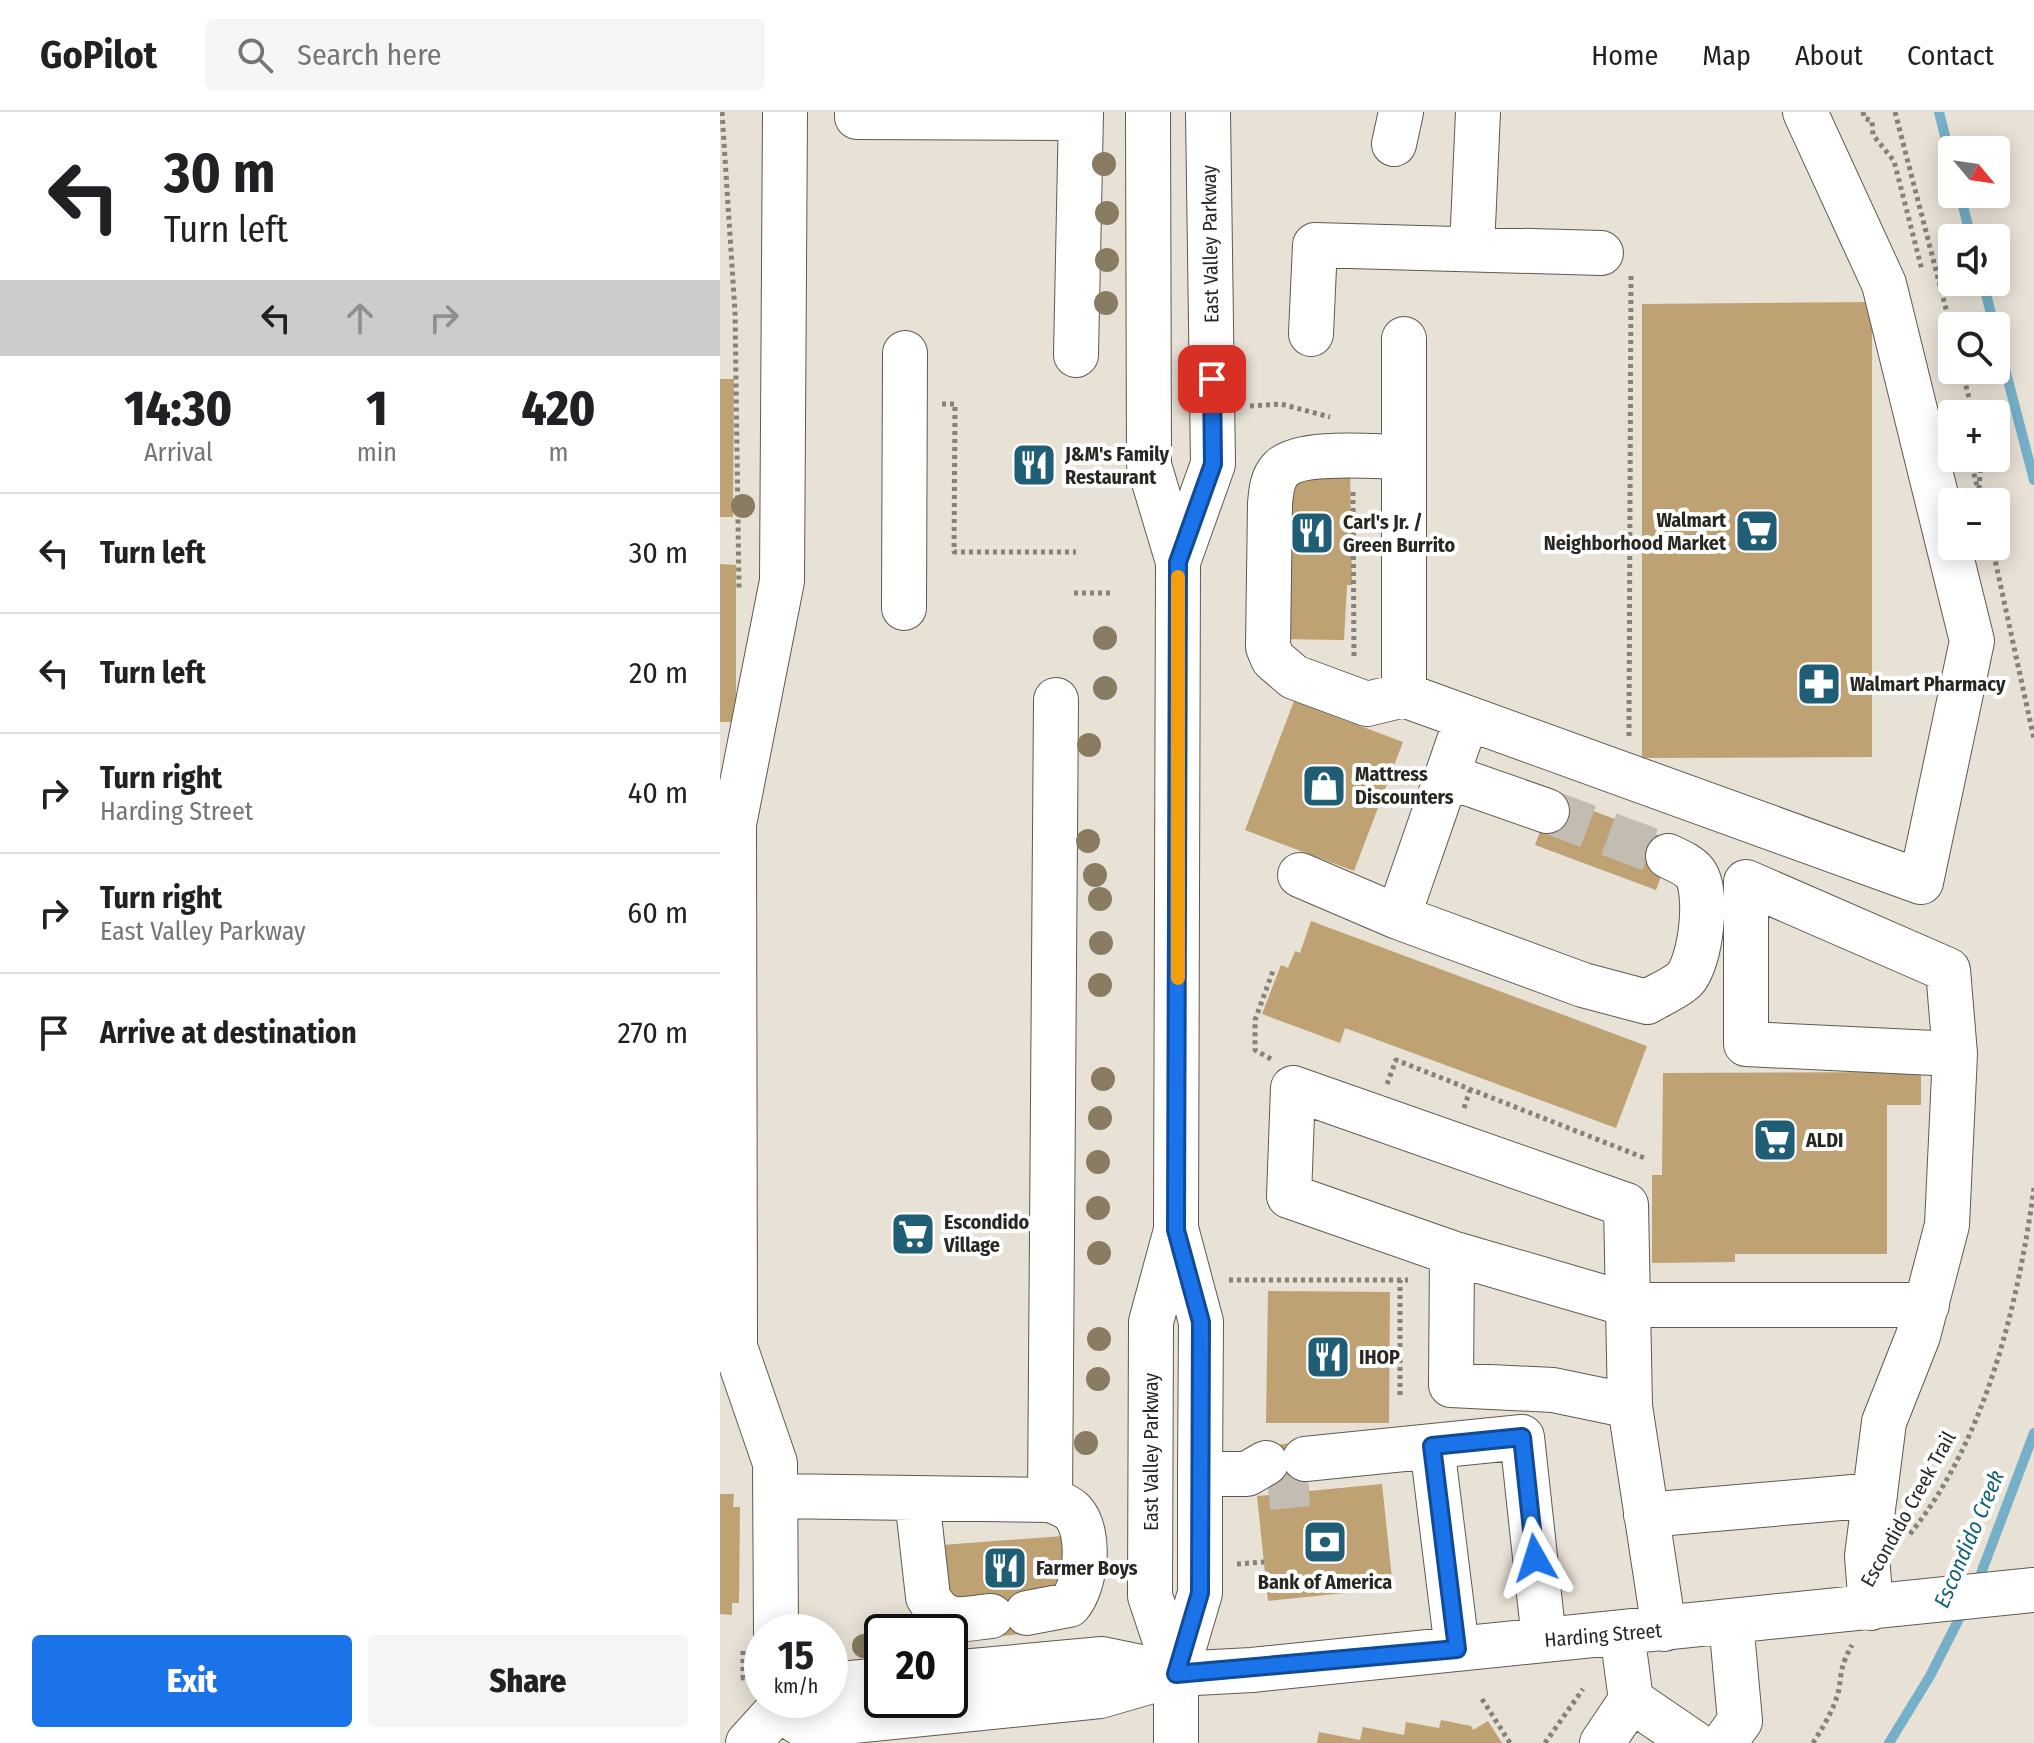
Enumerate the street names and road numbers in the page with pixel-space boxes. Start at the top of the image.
street label: East Valley Parkway [1197,165,1223,323]
street label: East Valley Parkway [1139,1373,1163,1531]
street label: Escondido Creek Trail [1855,1427,1961,1591]
street label: Harding Street [1543,1618,1663,1652]

